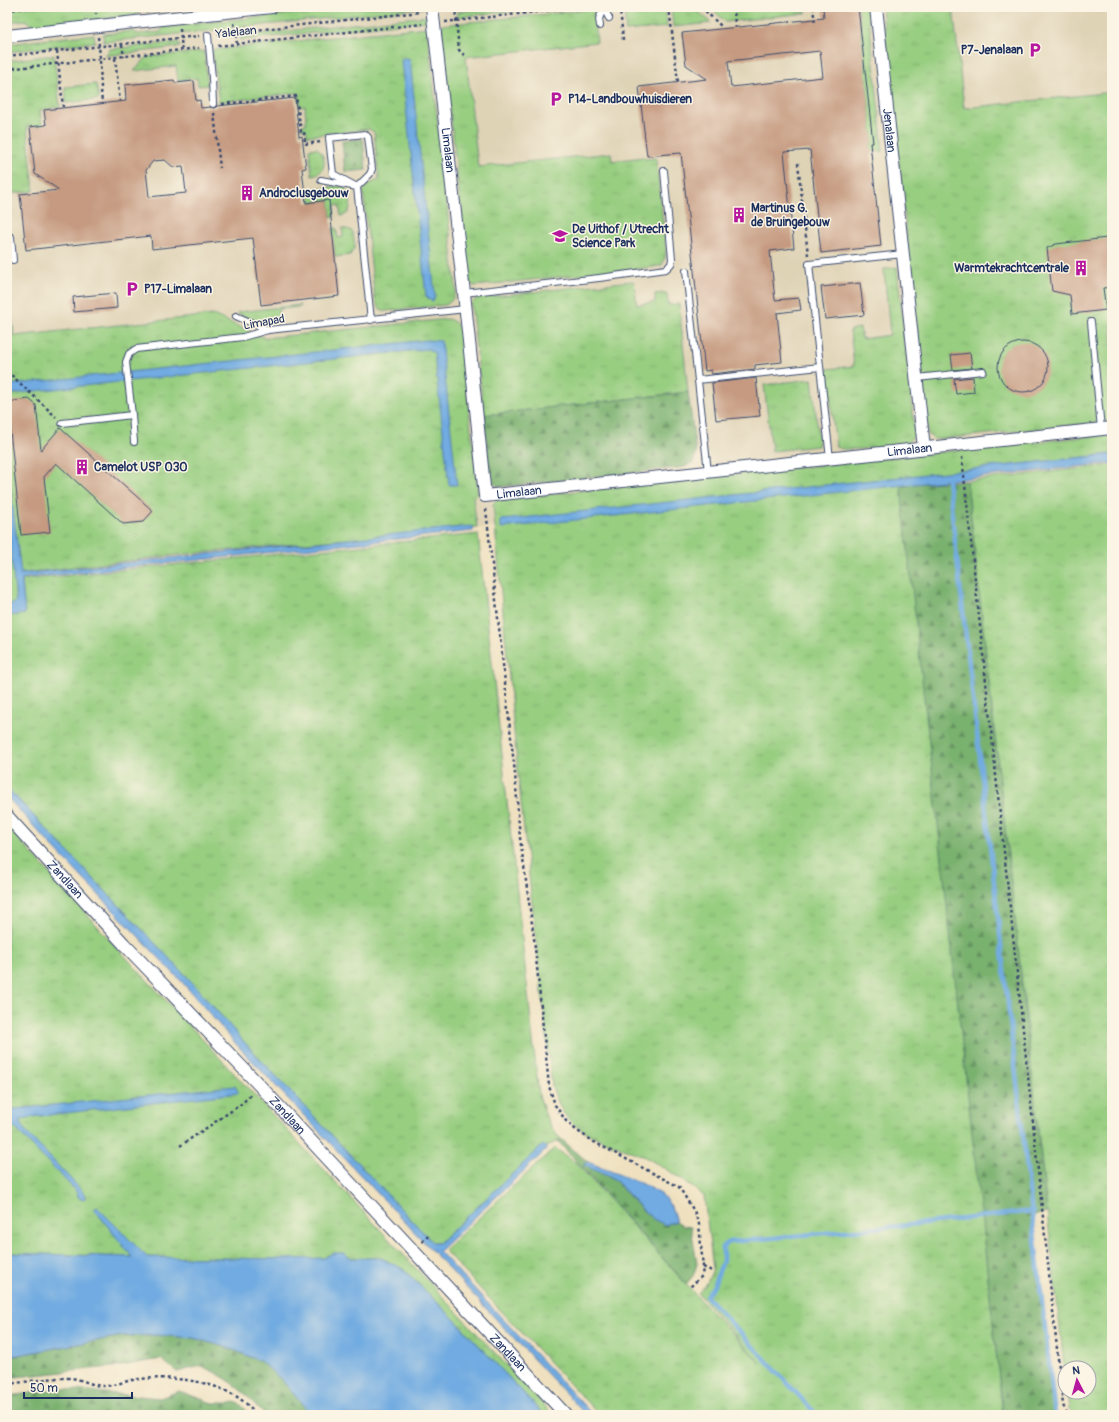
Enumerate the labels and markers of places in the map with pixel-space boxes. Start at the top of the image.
parking icon: P7-Jenalaan [1026,41,1044,59]
place label: P7-Jenalaan [961,43,1023,58]
parking icon: P14-Landbouwhuisdieren [547,90,565,108]
place label: P14-Landbouwhuisdieren [568,92,692,107]
building icon: Androclusgebouw [238,184,256,202]
place label: Androclusgebouw [259,186,350,201]
place label: Martinus G. de Bruingebouw [751,201,831,230]
building icon: Martinus G. de Bruingebouw [730,206,748,224]
place label: De Uithof / Utrecht Science Park [572,222,670,251]
school or university icon: De Uithof / Utrecht Science Park [551,227,569,245]
building icon: Warmtekrachtcentrale [1072,259,1090,277]
place label: Warmtekrachtcentrale [954,261,1070,276]
parking icon: P17-Limalaan [123,280,141,298]
place label: P17-Limalaan [144,282,212,297]
building icon: Camelot USP 030 [73,458,91,476]
place label: Camelot USP 030 [94,460,188,475]

